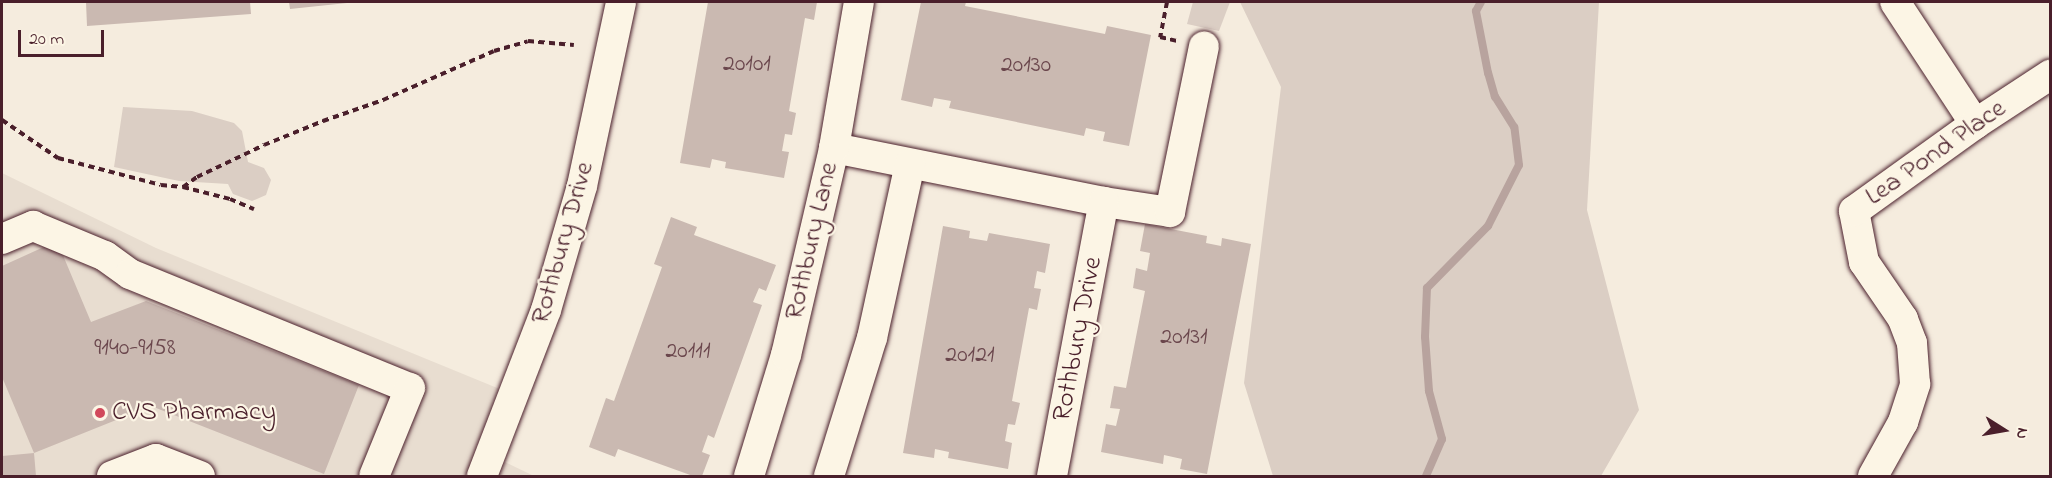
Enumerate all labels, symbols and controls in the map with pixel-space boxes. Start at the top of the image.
scale bar [21,18,106,56]
text: 20 m [29,27,64,53]
house number: 20101 [723,51,771,79]
house number: 20130 [1001,52,1051,80]
street label: Lea Pond Place [1860,93,2012,213]
street label: Rothbury Drive [524,158,602,328]
street label: Rothbury Lane [778,159,846,323]
street label: Rothbury Drive [1046,254,1110,424]
house number: 20131 [1160,324,1208,352]
house number: 9140-9158 [94,335,176,363]
house number: 20111 [665,338,711,366]
house number: 20121 [945,342,995,370]
place label: CVS Pharmacy [112,397,276,429]
north arrow [1974,400,2034,460]
marker: CVS Pharmacy [93,406,107,420]
text: N [2009,426,2034,441]

